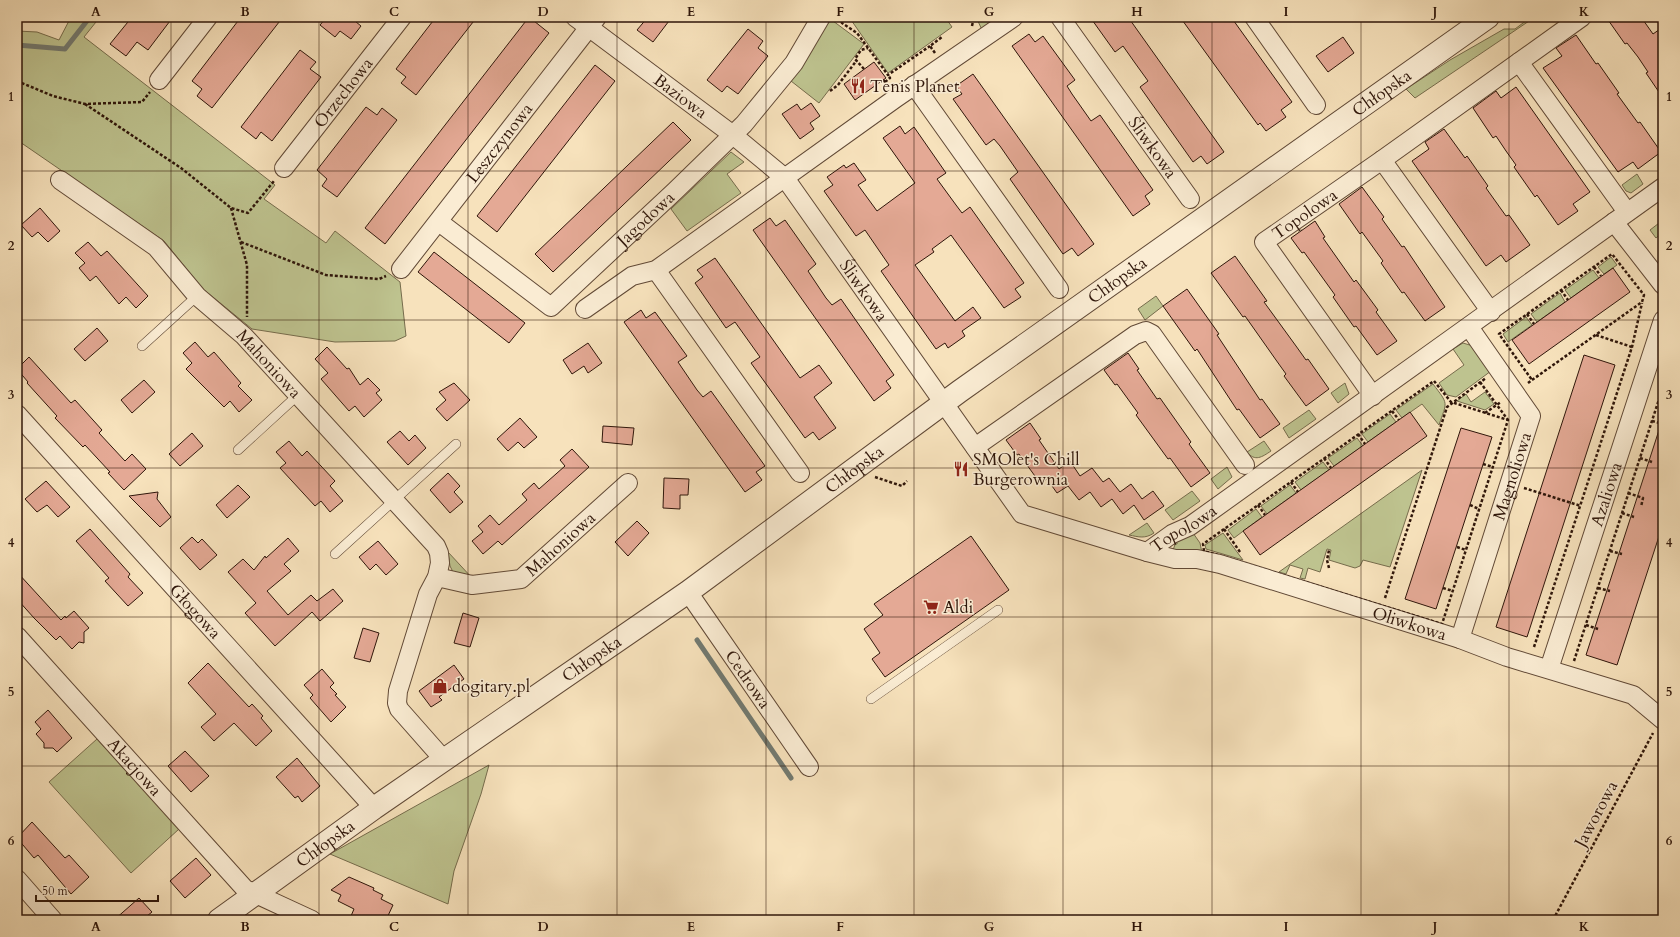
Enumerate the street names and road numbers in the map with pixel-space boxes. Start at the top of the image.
street label: Orzechowa [308,52,378,132]
street label: Chłopska [1347,63,1416,121]
street label: Baziowa [649,68,713,124]
street label: Leszczynowa [461,97,538,187]
street label: Śliwkowa [1123,112,1183,183]
street label: Topolowa [1267,183,1342,245]
street label: Jagodowa [609,185,680,253]
street label: Chłopska [1083,251,1152,309]
street label: Śliwkowa [834,255,894,326]
street label: Mahoniowa [231,324,307,404]
street label: Magnoliowa [1487,429,1537,523]
street label: Chłopska [820,439,889,498]
street label: Azaliowa [1585,458,1628,529]
street label: Topolowa [1145,499,1222,558]
street label: Mahoniowa [520,506,601,581]
street label: Głogowa [165,579,227,644]
street label: Oliwkowa [1369,601,1450,646]
street label: Chłopska [557,630,626,687]
street label: Cedrowa [720,645,777,713]
street label: Akacjowa [102,733,168,801]
street label: Jaworowa [1567,776,1623,854]
street label: Chłopska [291,814,360,872]

